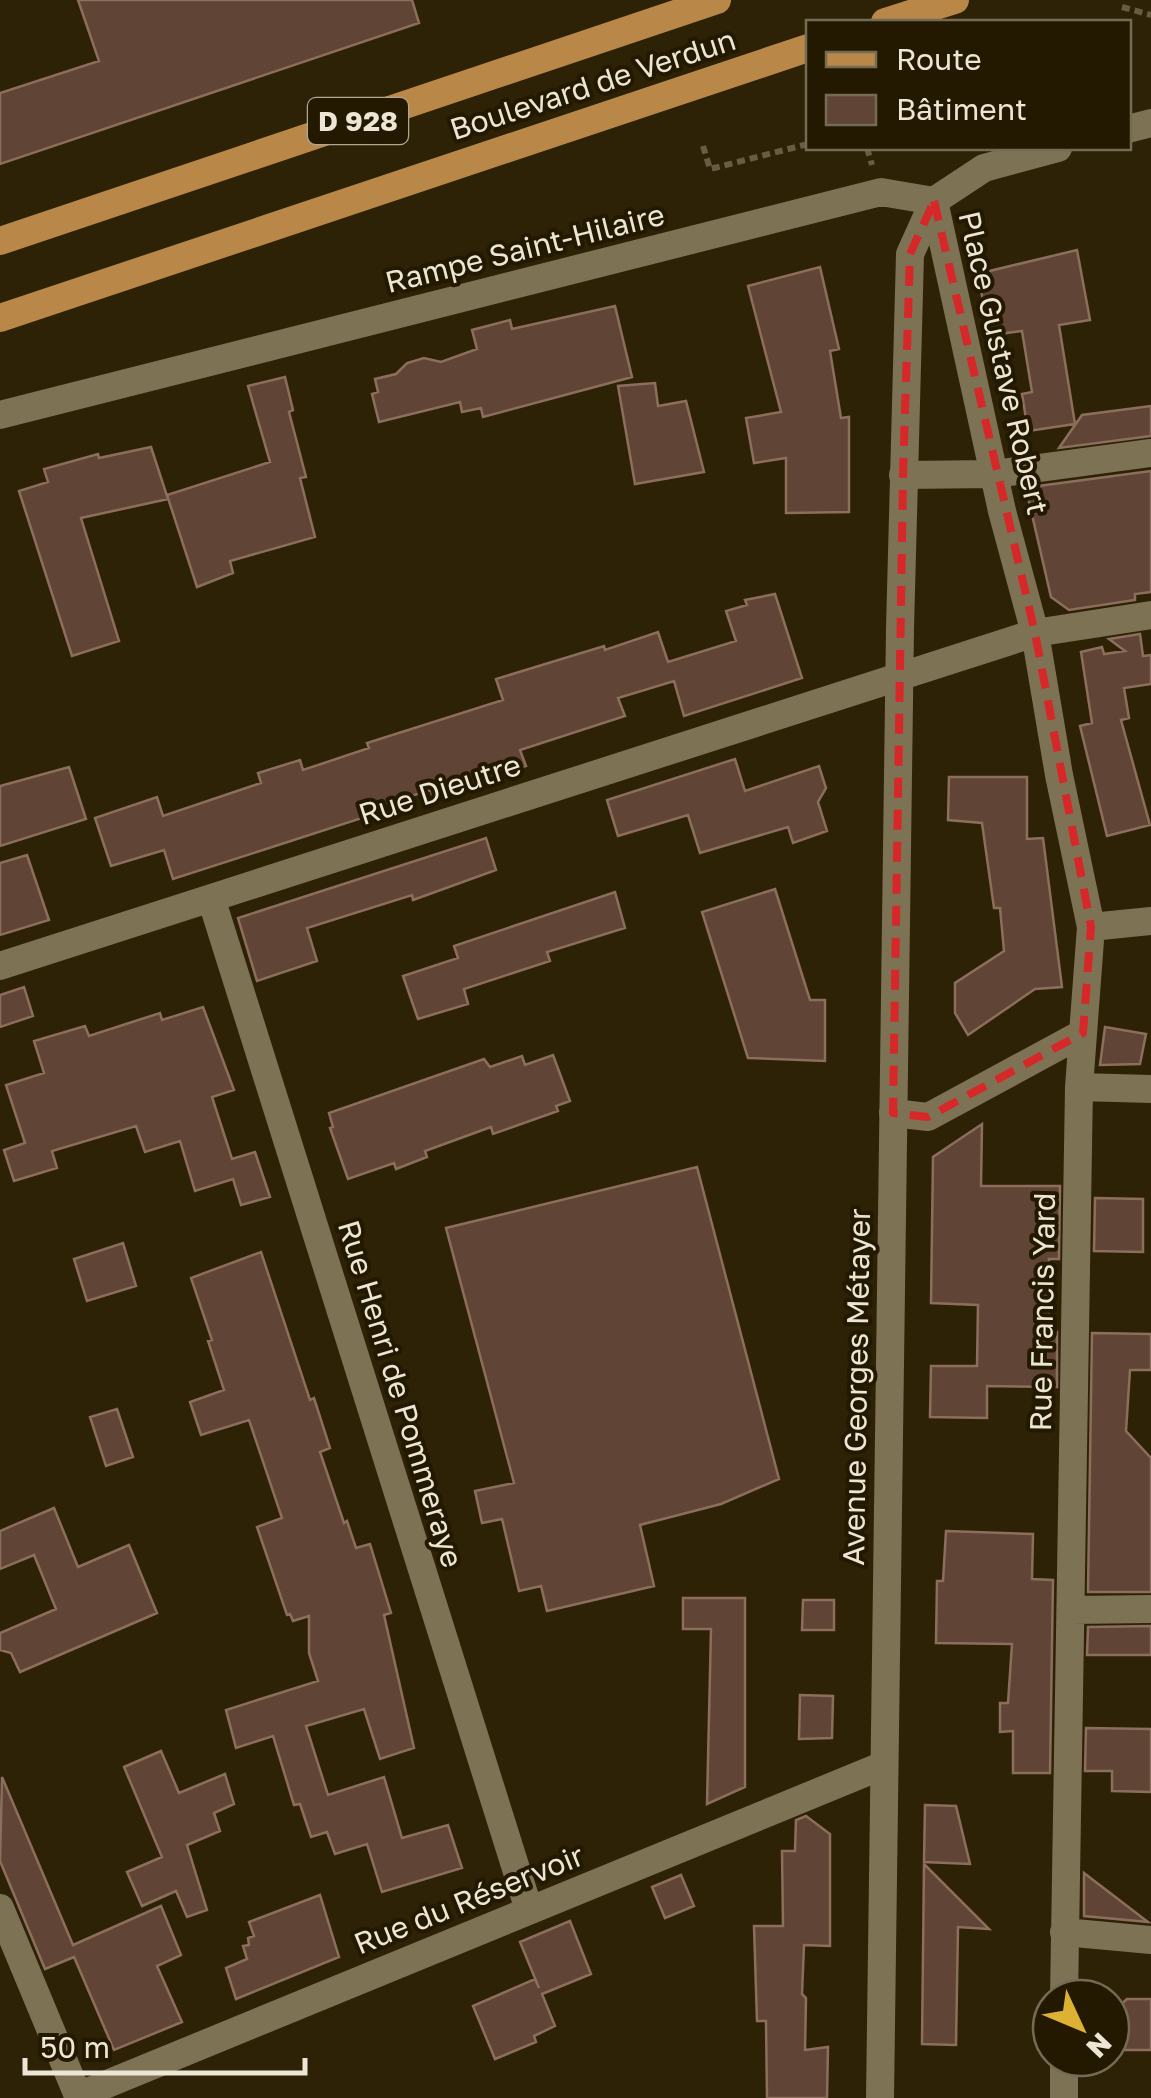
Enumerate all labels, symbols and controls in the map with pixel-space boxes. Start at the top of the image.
legend [806,20,1131,150]
street label: Boulevard de Verdun [445,21,740,147]
text: Route [896,41,982,77]
text: Bâtiment [896,91,1027,127]
road number: D 928 [308,98,408,144]
street label: Rampe Saint-Hilaire [381,196,668,300]
street label: Place Gustave Robert [952,208,1056,518]
street label: Rue Dieutre [354,746,525,832]
street label: Rue Francis Yard [1022,1192,1062,1432]
street label: Avenue Georges Métayer [835,1208,877,1566]
street label: Rue Henri de Pommeraye [331,1216,471,1572]
street label: Rue du Réservoir [349,1837,589,1962]
north arrow [1031,1978,1131,2078]
scale bar [25,2013,305,2075]
text: N [1080,2027,1119,2065]
text: 50 m [40,2029,110,2065]

